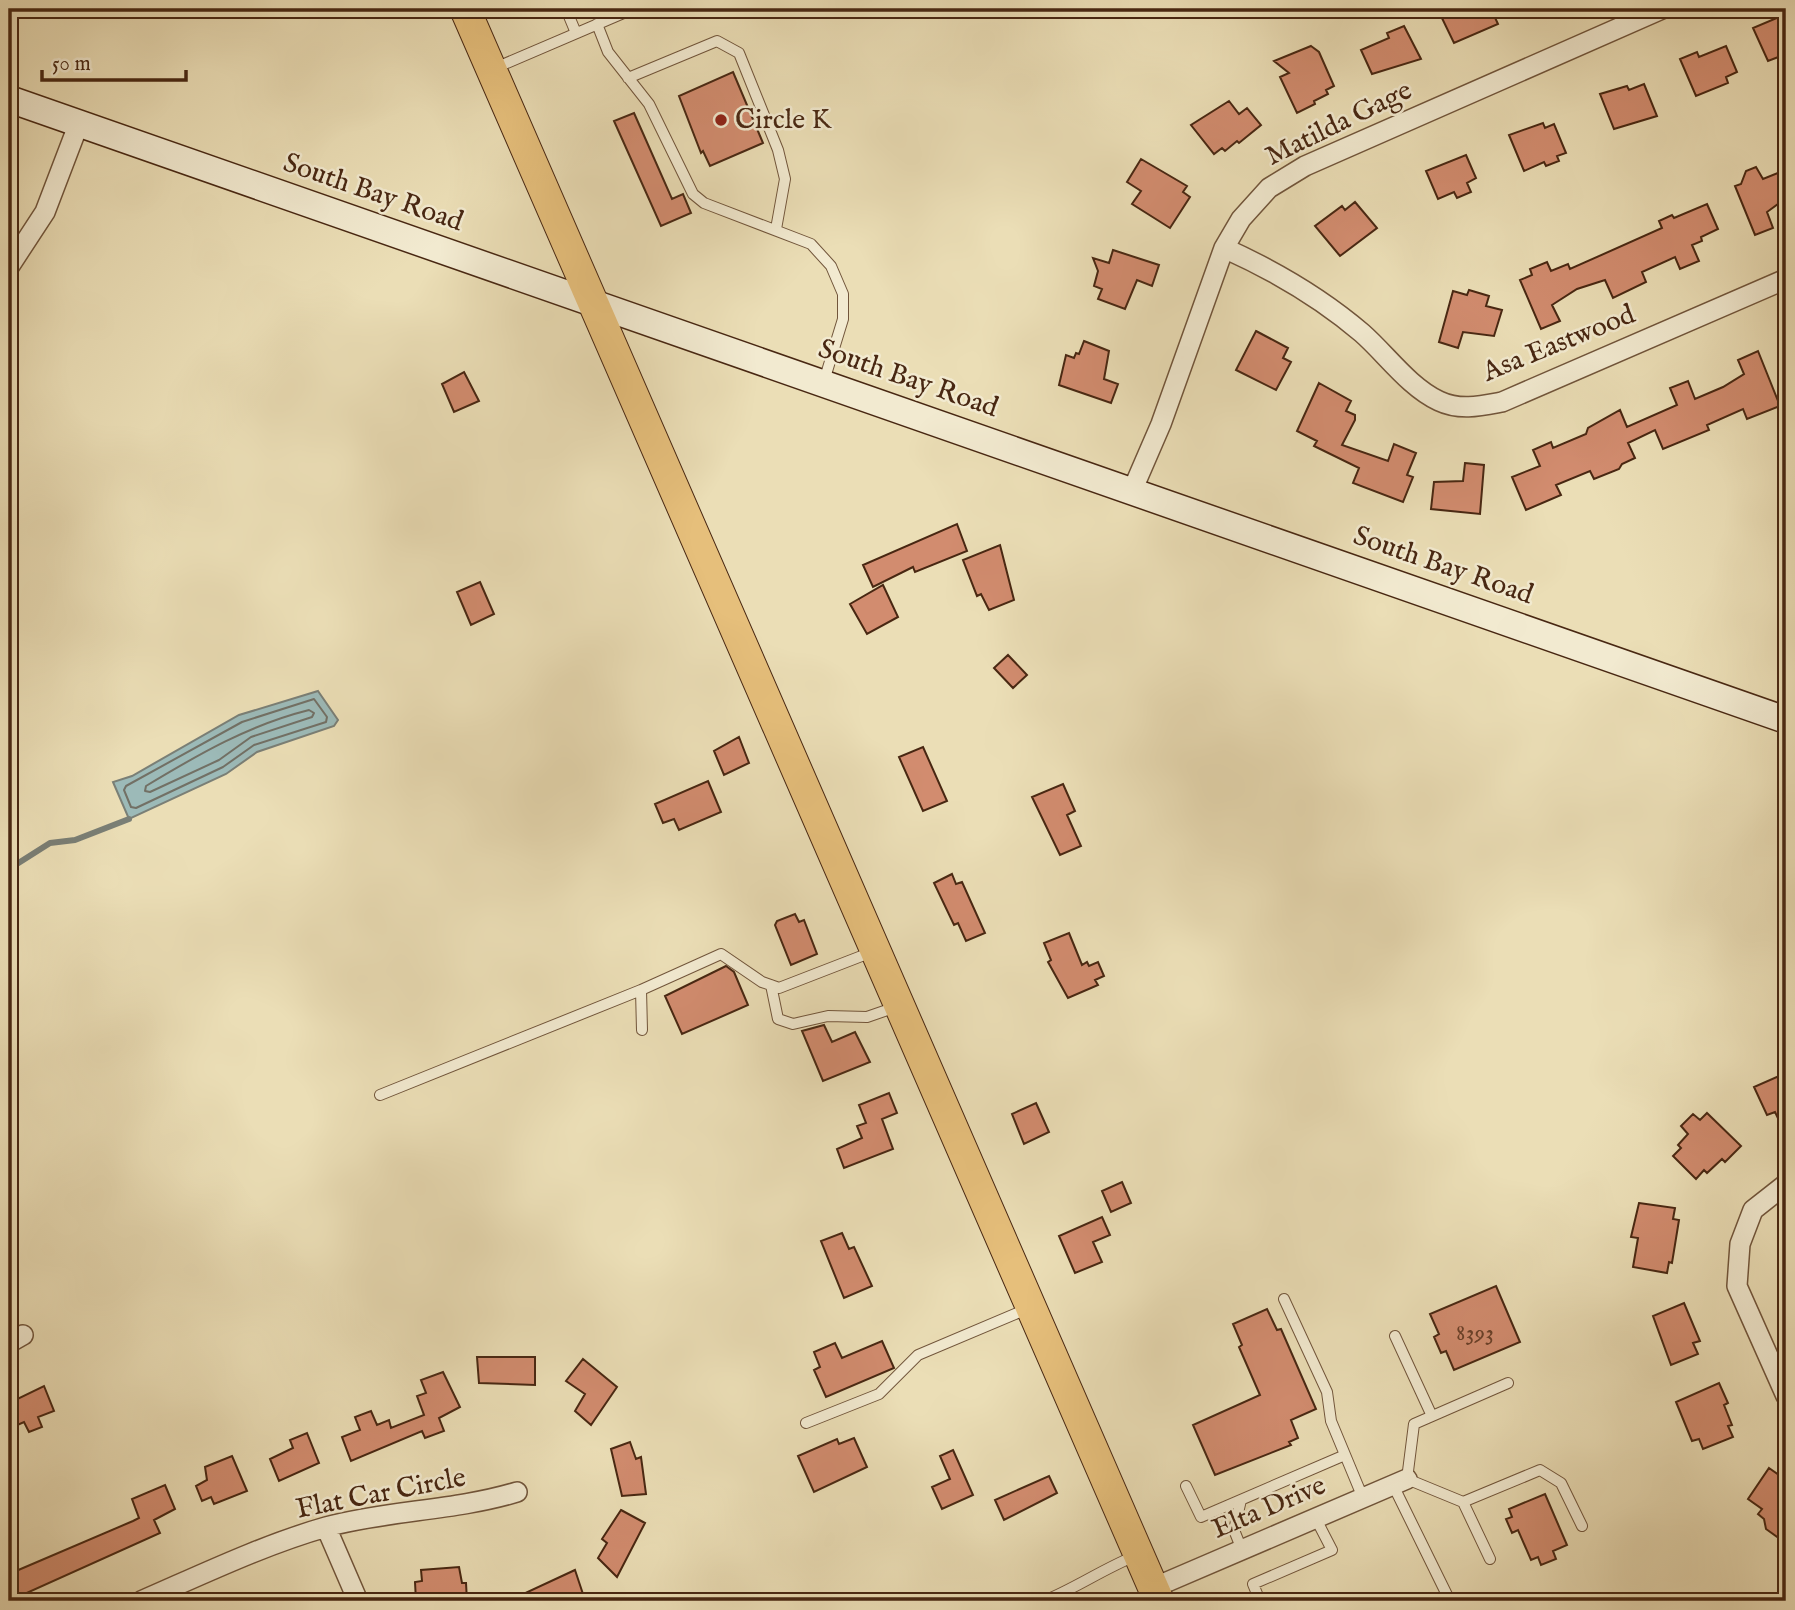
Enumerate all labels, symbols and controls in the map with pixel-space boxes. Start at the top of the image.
scale bar [42,38,186,82]
text: 50 m [52,51,91,78]
street label: Matilda Gage [1260,73,1418,175]
place label: Circle K [735,103,832,138]
marker: Circle K [713,112,729,128]
street label: South Bay Road [278,146,468,240]
street label: Asa Eastwood [1477,298,1640,391]
street label: South Bay Road [813,332,1003,426]
street label: South Bay Road [1348,519,1538,613]
house number: 8393 [1456,1318,1494,1349]
street label: Flat Car Circle [293,1460,469,1528]
street label: Elta Drive [1207,1468,1331,1548]

